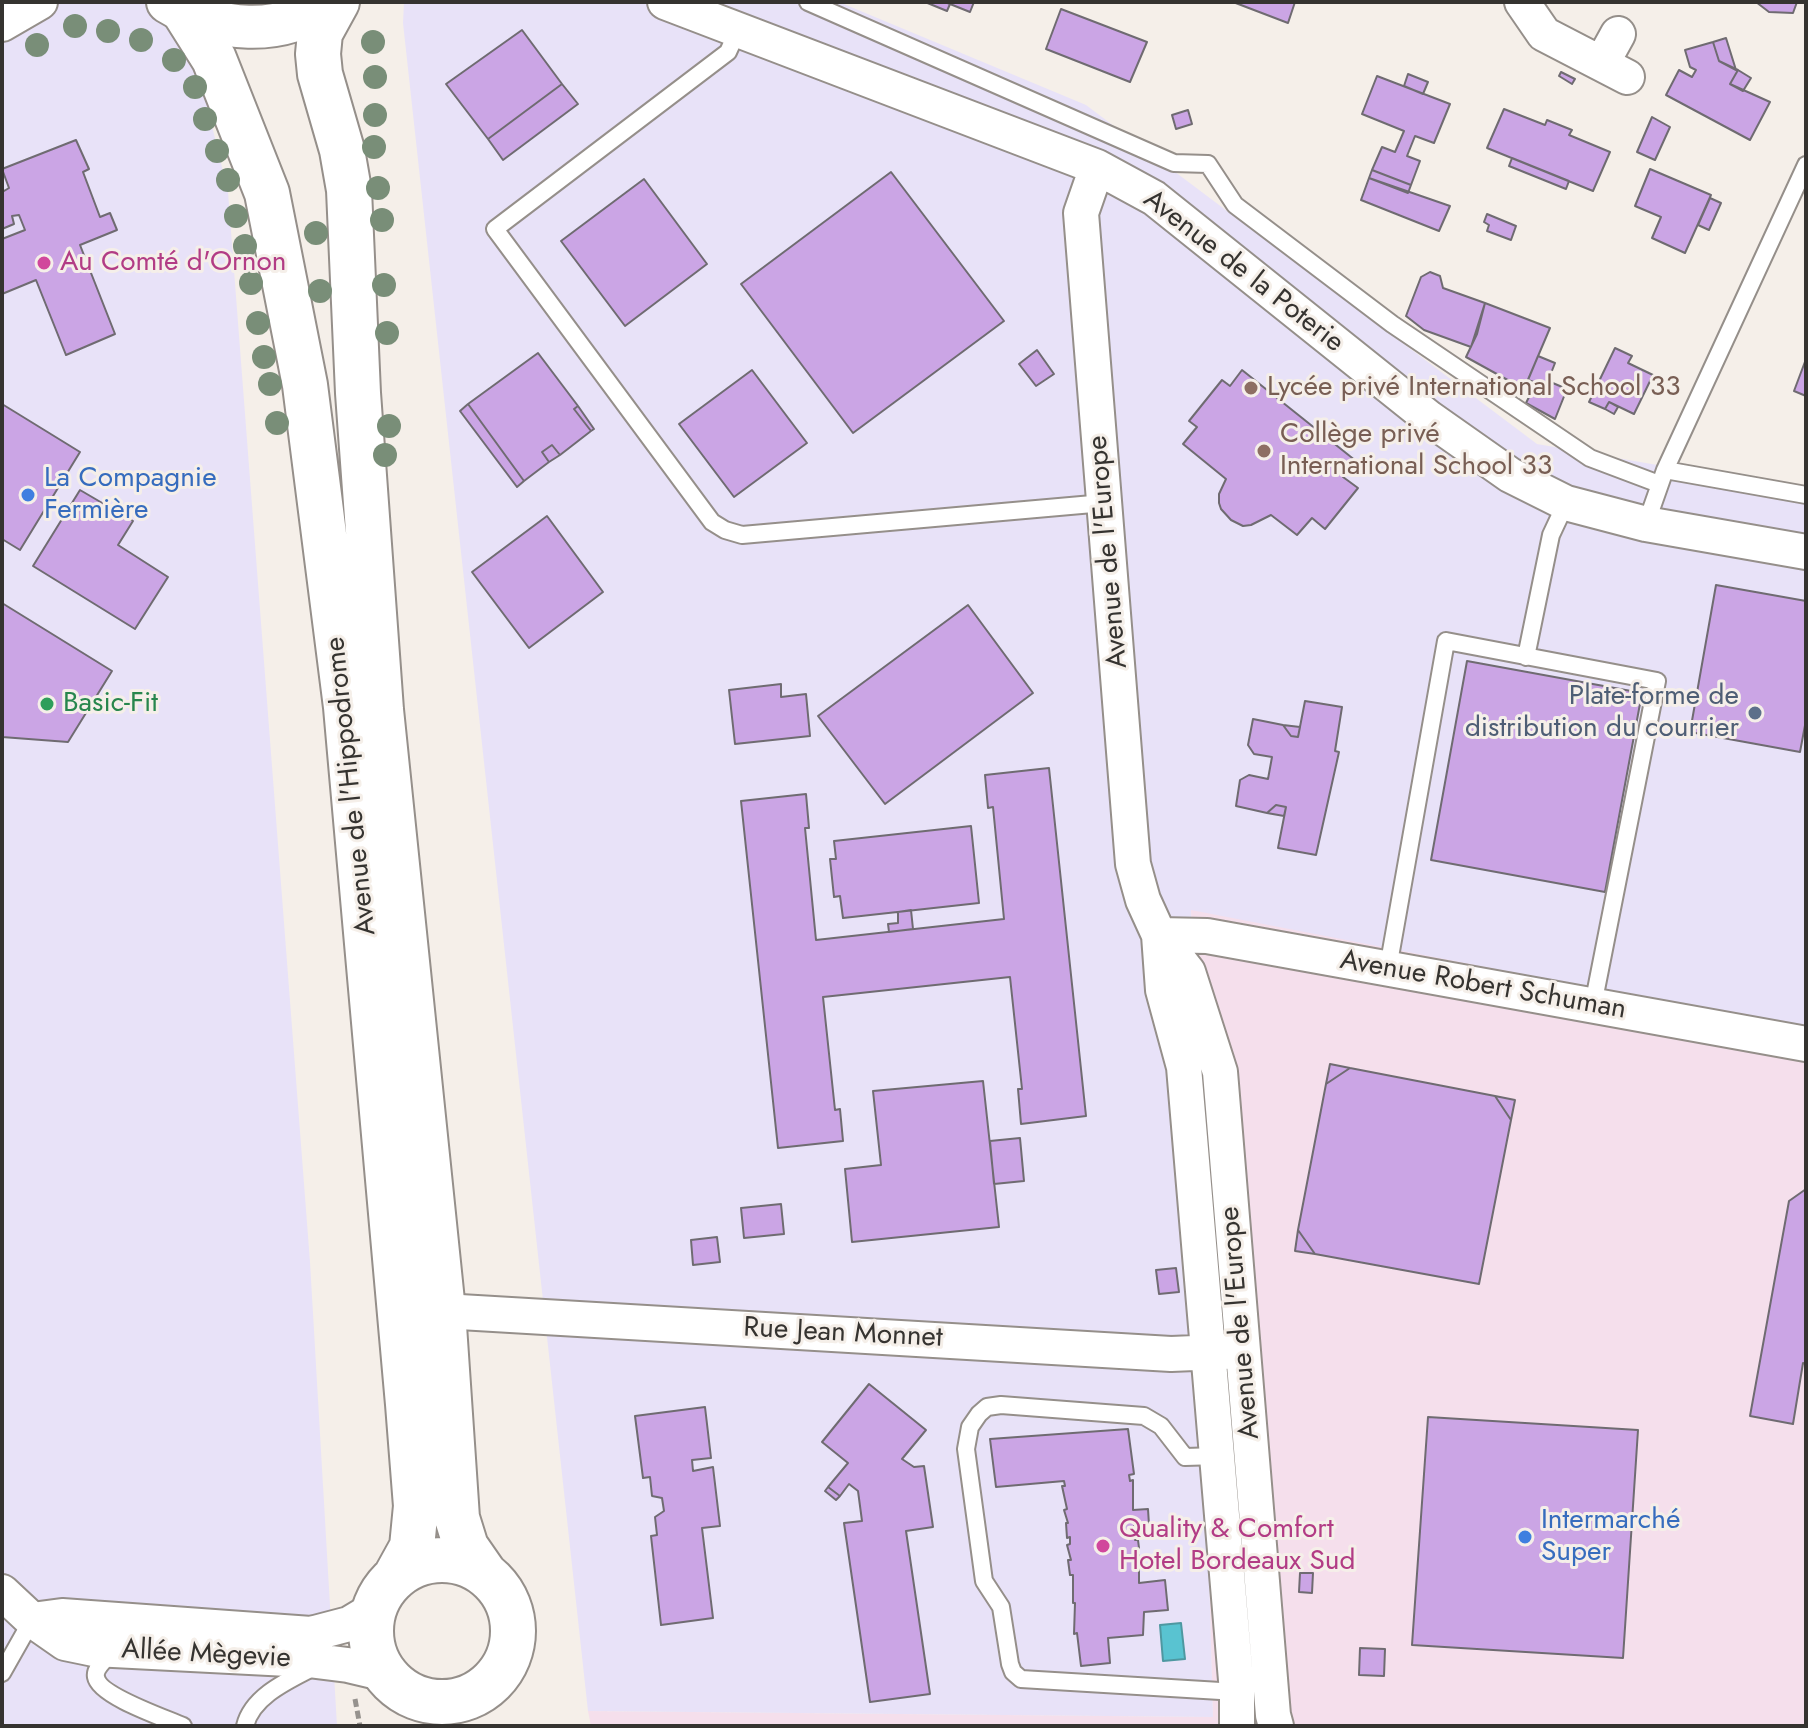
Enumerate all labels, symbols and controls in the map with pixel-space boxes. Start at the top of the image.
street label: Avenue de la Poterie [1136,183,1350,361]
place label: Au Comté d'Ornon [60,246,286,280]
marker: Au Comté d'Ornon [35,254,53,272]
place label: Lycée privé International School 33 [1267,371,1680,405]
marker: Lycée privé International School 33 [1242,379,1260,397]
place label: Collège privé International School 33 [1280,418,1552,484]
street label: Avenue de l'Europe [1082,434,1136,670]
marker: Collège privé International School 33 [1255,442,1273,460]
place label: La Compagnie Fermière [44,462,217,528]
marker: La Compagnie Fermière [19,486,37,504]
street label: Avenue de l'Hippodrome [320,635,384,937]
place label: Plate-forme de distribution du courrier [1465,680,1739,746]
place label: Basic-Fit [63,687,158,721]
marker: Basic-Fit [38,695,56,713]
marker: Plate-forme de distribution du courrier [1746,704,1764,722]
street label: Avenue Robert Schuman [1337,944,1629,1028]
street label: Avenue de l'Europe [1214,1205,1268,1441]
street label: Rue Jean Monnet [743,1312,943,1356]
place label: Intermarché Super [1541,1504,1680,1570]
place label: Quality & Comfort Hotel Bordeaux Sud [1119,1513,1356,1579]
marker: Intermarché Super [1516,1528,1534,1546]
marker: Quality & Comfort Hotel Bordeaux Sud [1094,1537,1112,1555]
street label: Allée Mègevie [120,1634,292,1676]

